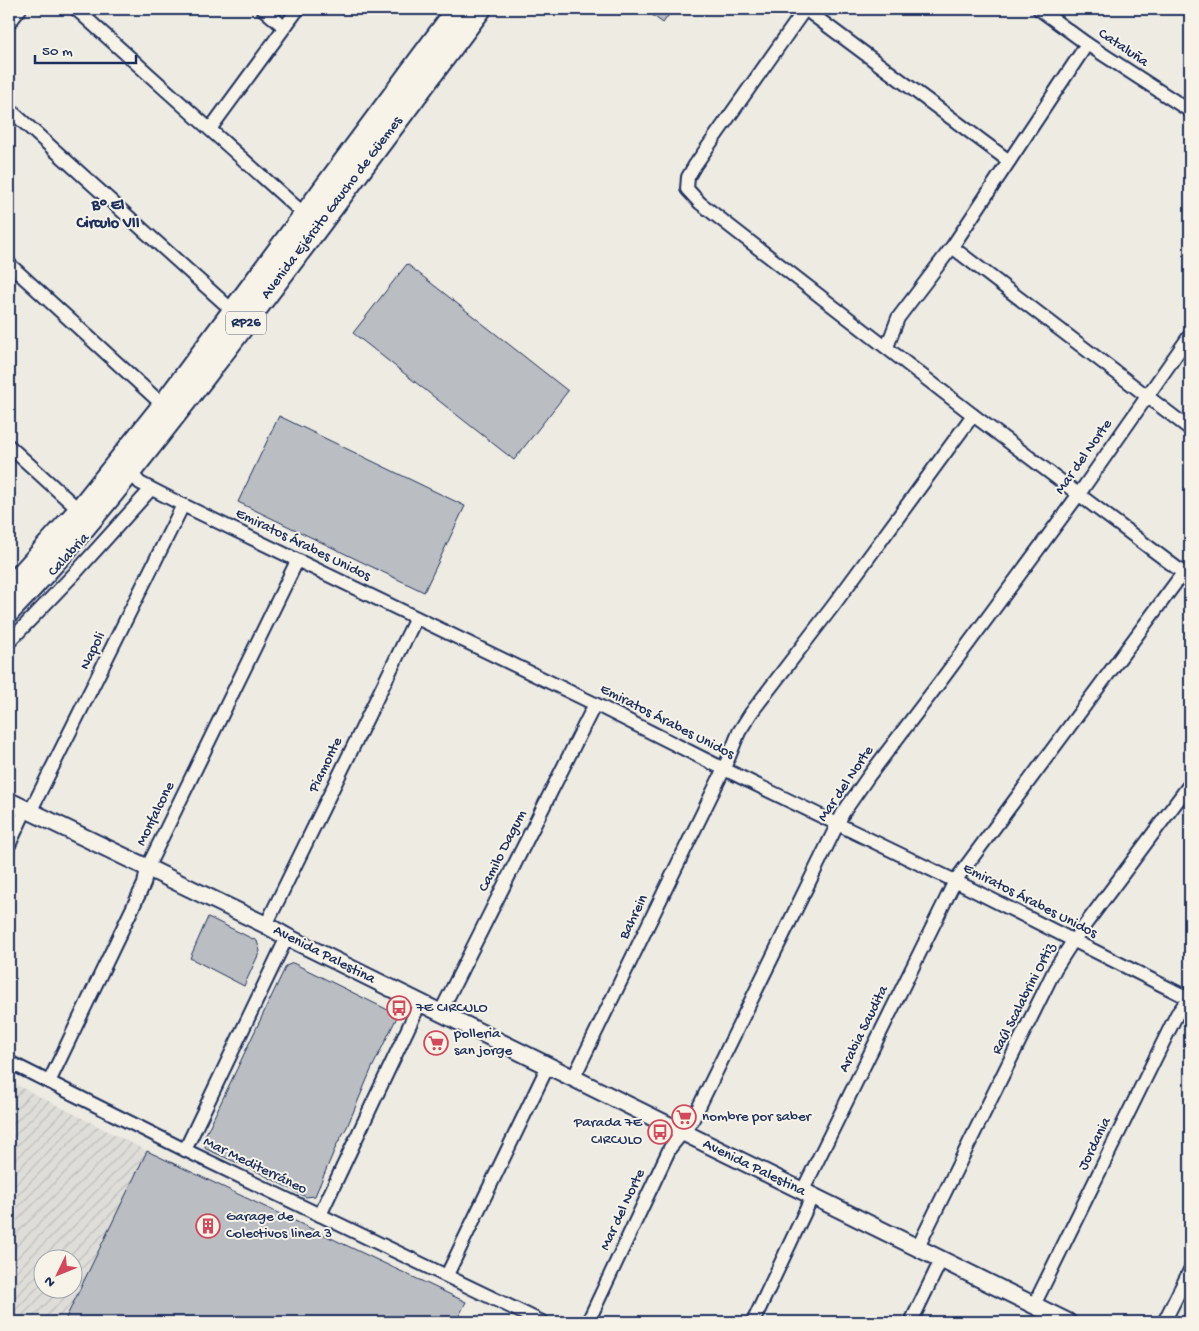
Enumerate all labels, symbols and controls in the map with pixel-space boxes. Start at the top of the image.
street label: Cataluña [1094,25,1152,72]
scale bar [35,32,136,64]
text: 50 m [42,43,73,61]
street label: Avenida Ejército Gaucho de Güemes [257,113,407,303]
district label: B° El Circulo VII [76,197,140,234]
road number: RP26 [226,312,266,334]
street label: Mar del Norte [1051,416,1117,498]
street label: Emiratos Árabes Unidos [232,504,374,586]
street label: Calabria [44,529,94,580]
street label: Napoli [76,629,110,673]
street label: Emiratos Árabes Unidos [597,680,738,764]
street label: Piamonte [304,734,347,796]
street label: Mar del Norte [814,742,878,825]
street label: Monfalcone [133,779,179,849]
street label: Camilo Dagum [475,807,531,895]
street label: Emiratos Árabes Unidos [960,859,1101,943]
street label: Bahrein [615,892,652,943]
street label: Avenida Palestina [270,921,379,989]
street label: Raúl Scalabrini Ortiz [988,940,1060,1058]
street label: Arabia Saudita [835,982,893,1075]
bus stop icon: 7E CIRCULO [386,995,412,1021]
place label: 7E CIRCULO [415,999,488,1017]
place label: polleria san jorge [453,1025,513,1060]
supermarket icon: polleria san jorge [423,1030,449,1056]
supermarket icon: nombre por saber [671,1104,697,1130]
place label: nombre por saber [702,1108,813,1126]
place label: Parada 7E CIRCULO [573,1114,643,1149]
street label: Jordania [1074,1114,1116,1174]
bus stop icon: Parada 7E CIRCULO [647,1119,673,1145]
street label: Mar Mediterráneo [200,1133,310,1199]
street label: Avenida Palestina [700,1135,809,1201]
street label: Mar del Norte [596,1166,650,1254]
place label: Garage de Colectivos linea 3 [226,1208,332,1243]
building icon: Garage de Colectivos linea 3 [195,1213,221,1239]
north arrow [32,1248,82,1298]
text: N [41,1272,60,1290]

